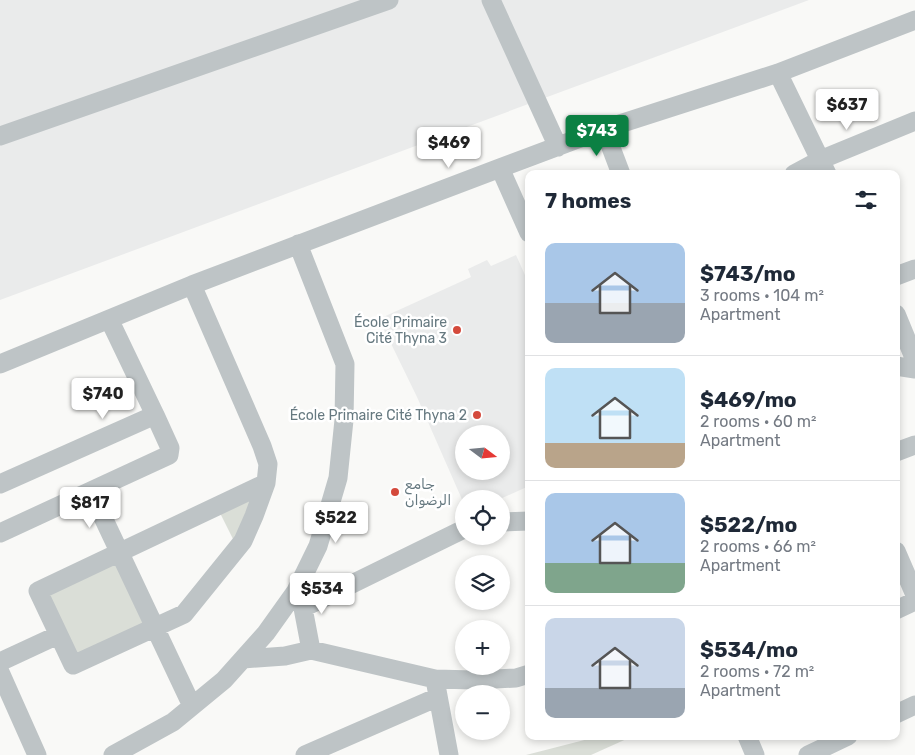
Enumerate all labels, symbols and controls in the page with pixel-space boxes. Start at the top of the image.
pin: $637 [817,88,877,131]
text: $637 [827,95,867,114]
pin: $743 [567,114,627,157]
text: $743 [577,121,617,140]
pin: $469 [419,126,479,169]
text: $469 [428,133,470,152]
icon: filters [852,186,880,214]
text: 7 homes [545,188,631,213]
text: $743/mo [700,261,796,286]
icon: home [585,263,645,323]
text: 3 rooms · 104 m² [700,286,824,305]
text: Apartment [700,305,780,324]
place label: École Primaire Cité Thyna 3 [354,313,447,347]
marker: École Primaire Cité Thyna 3 [451,324,463,336]
pin: $740 [73,378,133,420]
text: $740 [82,384,124,403]
text: $469/mo [700,387,797,412]
icon: home [585,388,645,448]
place label: École Primaire Cité Thyna 2 [290,406,467,424]
marker: École Primaire Cité Thyna 2 [471,409,483,421]
text: 2 rooms · 60 m² [700,412,817,431]
north arrow [455,425,510,480]
map controls [455,425,510,740]
text: Apartment [700,431,780,450]
place label: جامع الرضوان [405,476,451,509]
pin: $817 [60,486,120,529]
marker: جامع الرضوان [389,486,401,498]
button: locate [455,490,510,545]
text: $817 [71,493,109,512]
pin: $522 [306,502,366,544]
text: $522 [315,508,357,527]
text: $522/mo [700,512,797,537]
icon: home [585,513,645,573]
text: 2 rooms · 66 m² [700,537,816,556]
button: layers [455,555,510,610]
text: Apartment [700,556,780,575]
pin: $534 [292,572,352,615]
text: $534 [301,579,343,598]
button: + [455,620,510,675]
text: $534/mo [700,637,798,662]
icon: home [585,638,645,698]
text: 2 rooms · 72 m² [700,662,814,681]
text: Apartment [700,681,780,700]
button: − [455,685,510,740]

